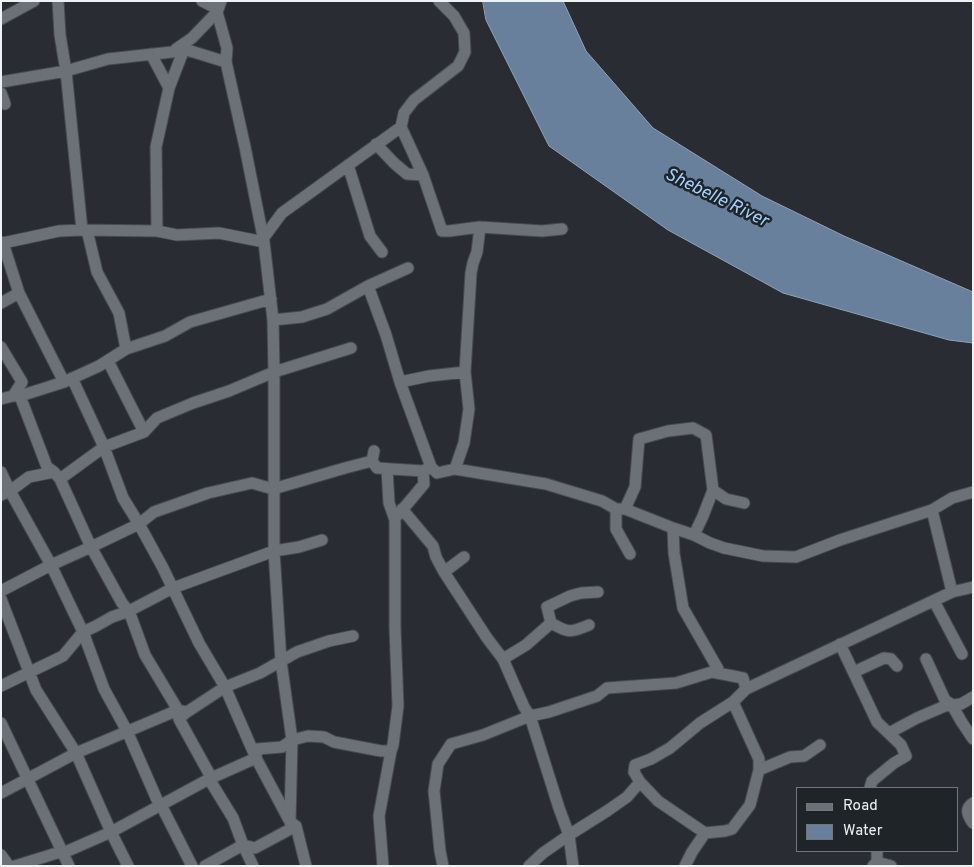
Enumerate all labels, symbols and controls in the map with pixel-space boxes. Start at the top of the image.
water label: Shebelle River [661,165,771,233]
legend [796,787,959,852]
text: Road [843,797,878,816]
text: Water [843,822,882,841]

